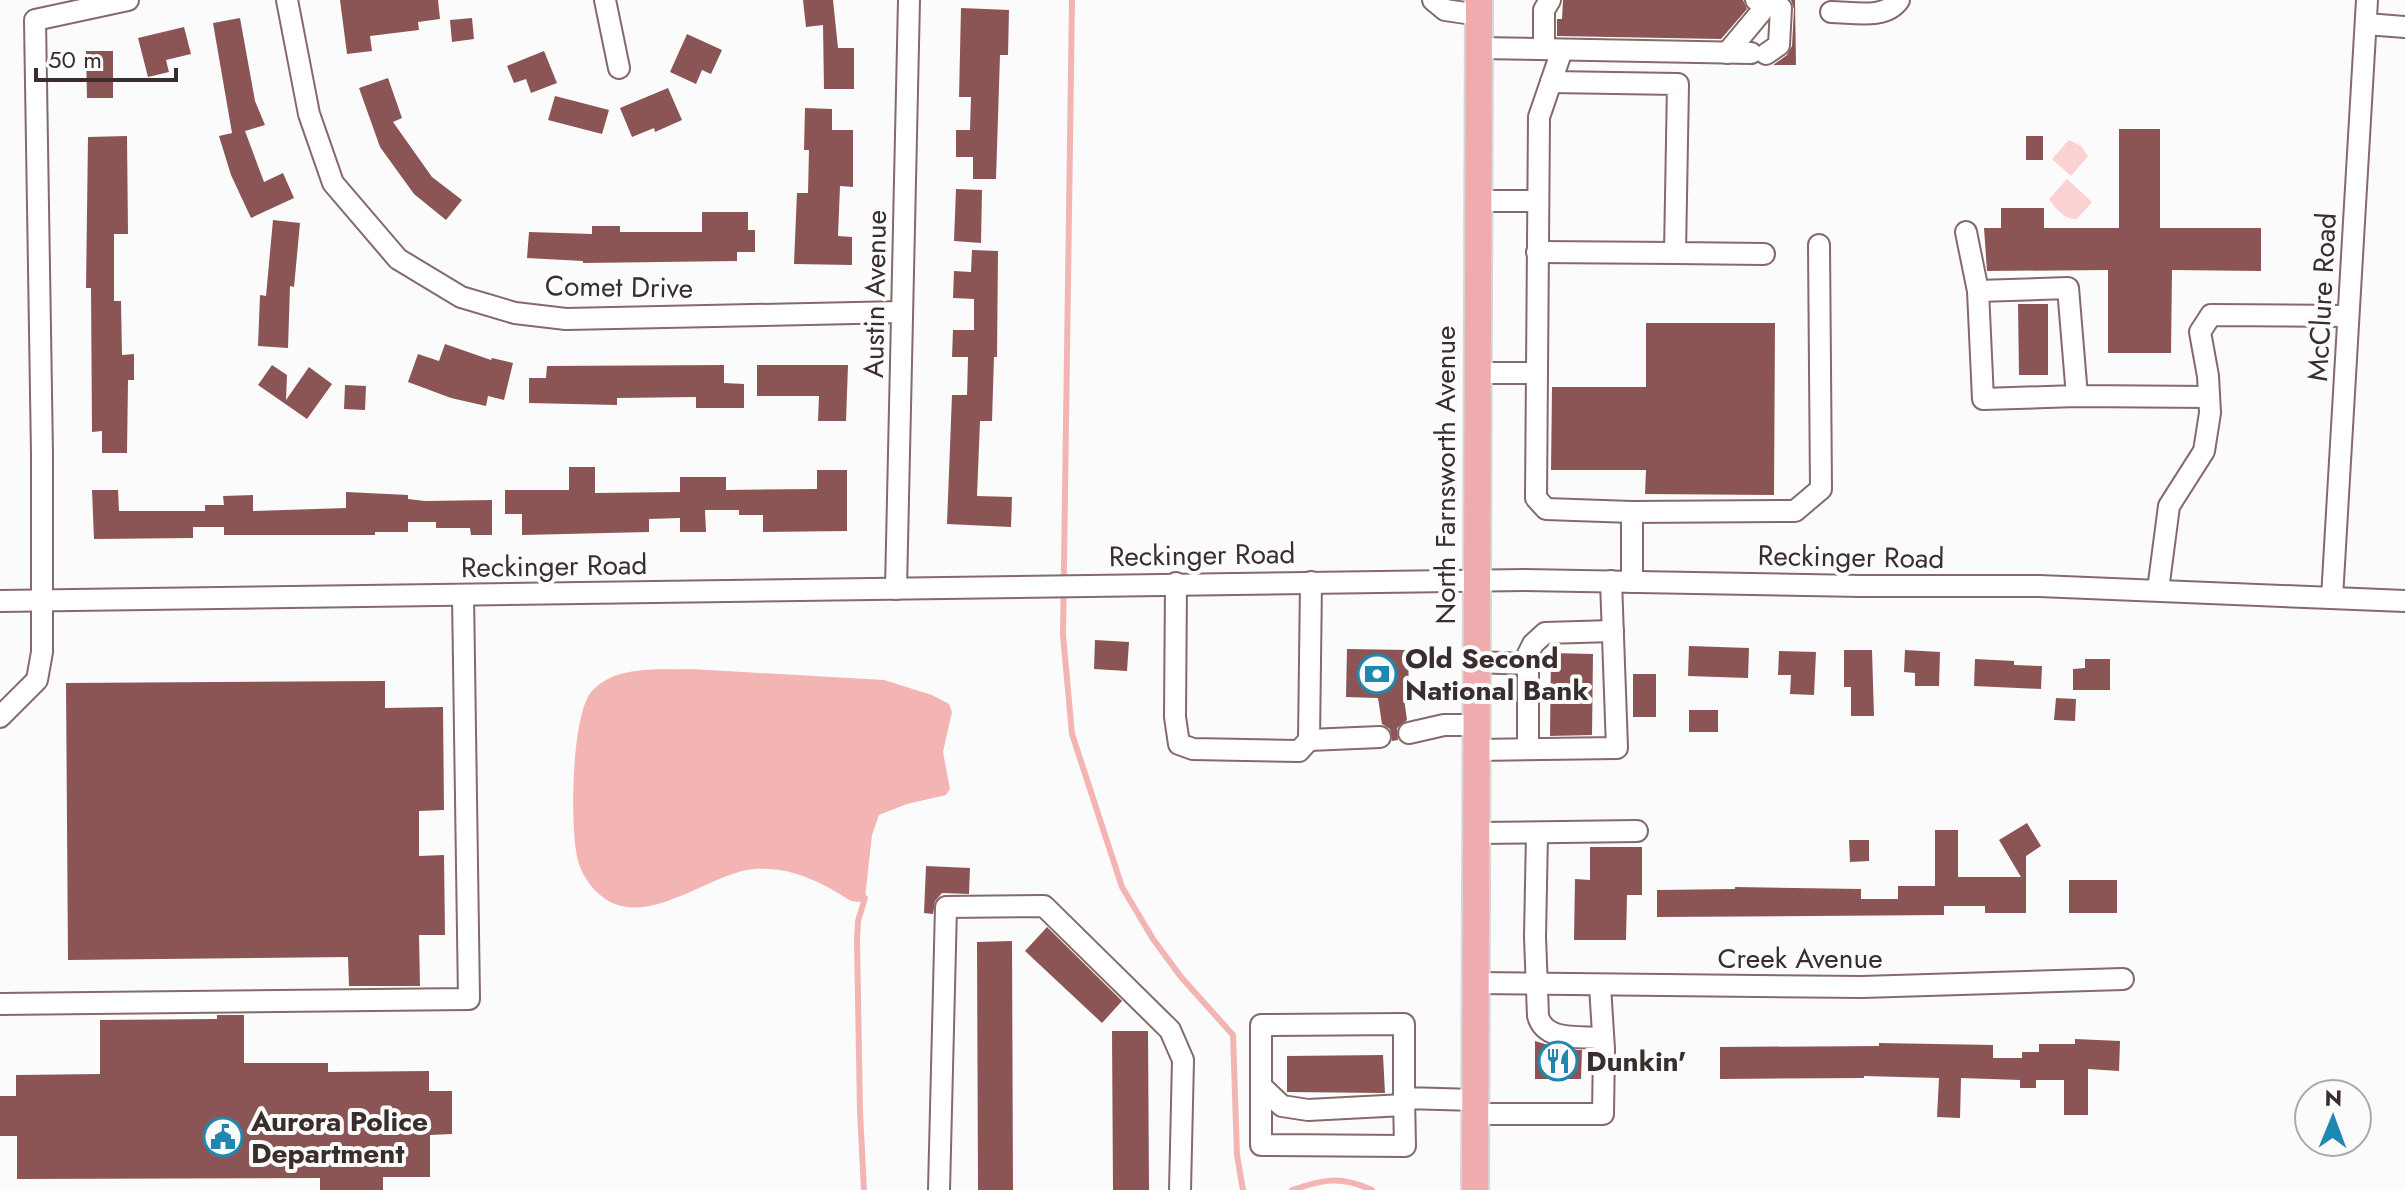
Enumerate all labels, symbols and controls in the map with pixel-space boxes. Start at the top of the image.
scale bar [36,32,176,82]
text: 50 m [48,42,102,77]
street label: Austin Avenue [853,210,897,378]
street label: McClure Road [2297,212,2347,382]
street label: Comet Drive [545,265,693,309]
street label: North Farnsworth Avenue [1425,325,1466,625]
street label: Reckinger Road [1108,533,1296,577]
street label: Reckinger Road [1757,535,1945,579]
street label: Reckinger Road [460,544,648,588]
place label: Old Second National Bank [1405,638,1589,711]
bank icon: Old Second National Bank [1356,653,1398,695]
street label: Creek Avenue [1717,938,1883,979]
restaurant icon: Dunkin' [1537,1040,1579,1082]
place label: Dunkin' [1586,1041,1686,1082]
north arrow [2293,1078,2373,1158]
text: N [2324,1082,2342,1114]
place label: Aurora Police Department [250,1101,428,1174]
public building icon: Aurora Police Department [202,1116,244,1158]

